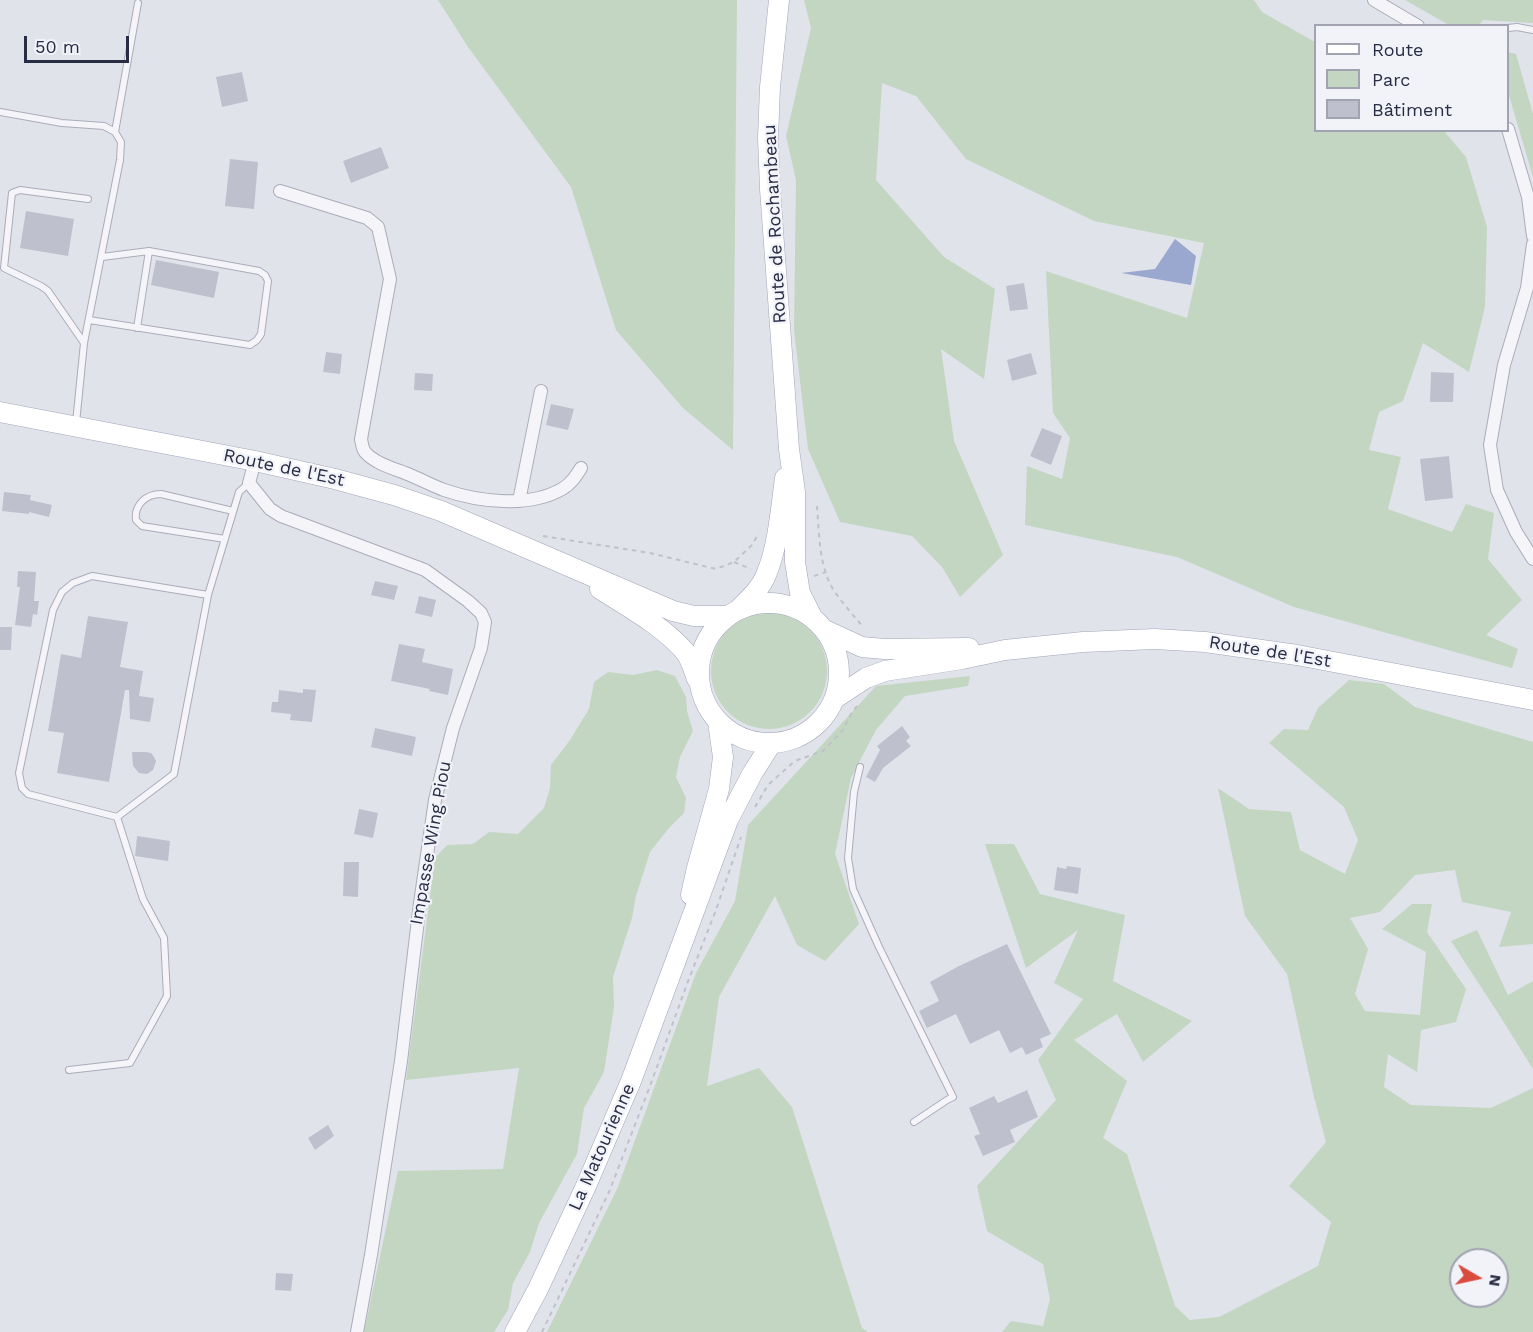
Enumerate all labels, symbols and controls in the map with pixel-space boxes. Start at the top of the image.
scale bar [27,24,132,62]
legend [1314,24,1509,132]
text: 50 m [35,36,80,57]
text: Route [1372,39,1424,60]
text: Parc [1372,69,1410,90]
text: Bâtiment [1372,99,1452,120]
street label: Route de Rochambeau [759,124,791,324]
street label: Route de l'Est [221,445,347,491]
street label: Route de l'Est [1207,632,1333,672]
street label: Impasse Wing Piou [406,759,456,927]
street label: La Matourienne [564,1080,640,1214]
north arrow [1449,1248,1509,1308]
text: N [1485,1273,1506,1288]

